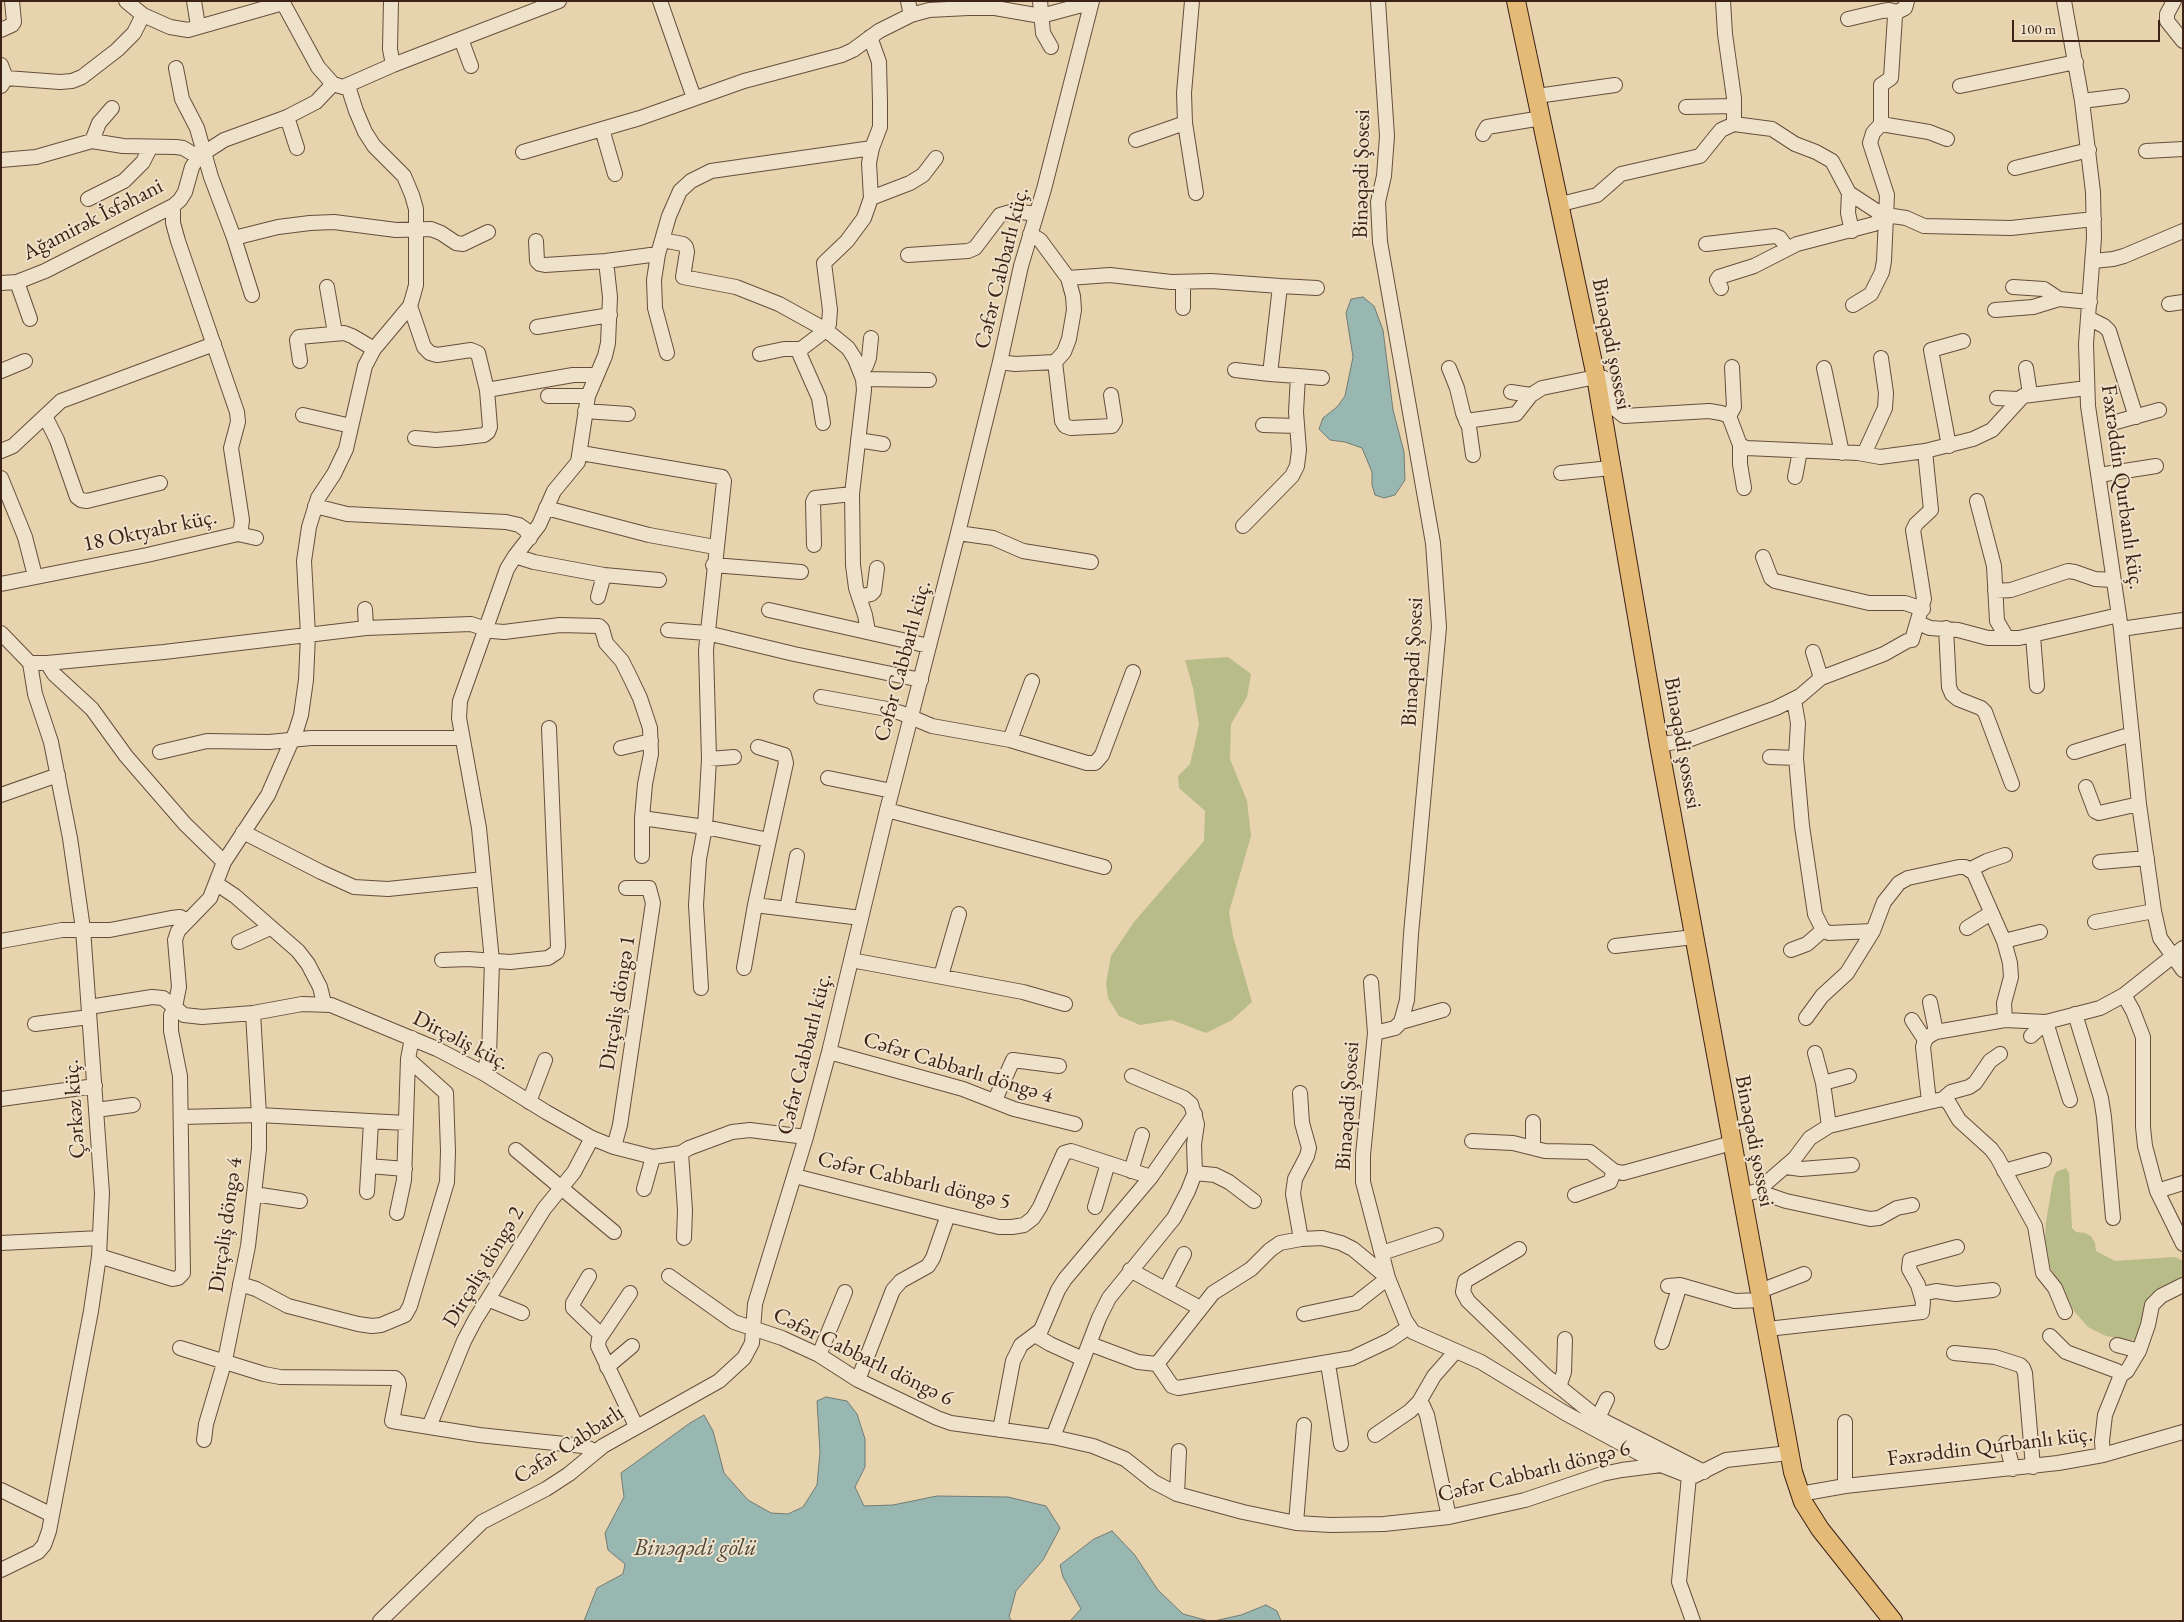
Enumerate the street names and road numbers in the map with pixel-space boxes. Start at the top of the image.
street label: Binəqədi Şosesi [1348,109,1376,239]
street label: Ağamirək İsfəhani [18,173,168,267]
street label: Cəfər Cabbarlı küç. [969,184,1035,352]
street label: Binəqədi şossesi [1585,276,1637,412]
street label: Fəxrəddin Qurbanlı küç. [2095,383,2149,591]
street label: 18 Oktyabr küç. [80,504,220,558]
street label: Cəfər Cabbarlı küç. [869,577,937,745]
street label: Binəqədi Şosesi [1396,597,1430,727]
street label: Binəqədi şossesi [1657,675,1707,811]
street label: Dirçəliş döngə 1 [594,934,642,1072]
street label: Cəfər Cabbarlı küç. [772,970,838,1138]
street label: Dirçəliş küç. [408,1005,514,1077]
street label: Cəfər Cabbarlı döngə 4 [860,1027,1056,1109]
street label: Binəqədi Şosesi [1330,1040,1366,1172]
street label: Çərkəz küç. [58,1058,92,1160]
street label: Binəqədi şossesi [1728,1073,1780,1209]
street label: Cəfər Cabbarlı döngə 5 [815,1146,1013,1216]
street label: Dirçəliş döngə 4 [203,1156,249,1294]
street label: Dirçəliş döngə 2 [438,1202,530,1332]
street label: Cəfər Cabbarlı döngə 6 [769,1302,957,1412]
street label: Cəfər Cabbarlı [509,1400,629,1490]
street label: Fəxrəddin Qurbanlı küç. [1886,1421,2094,1473]
street label: Cəfər Cabbarlı döngə 6 [1435,1435,1633,1509]

